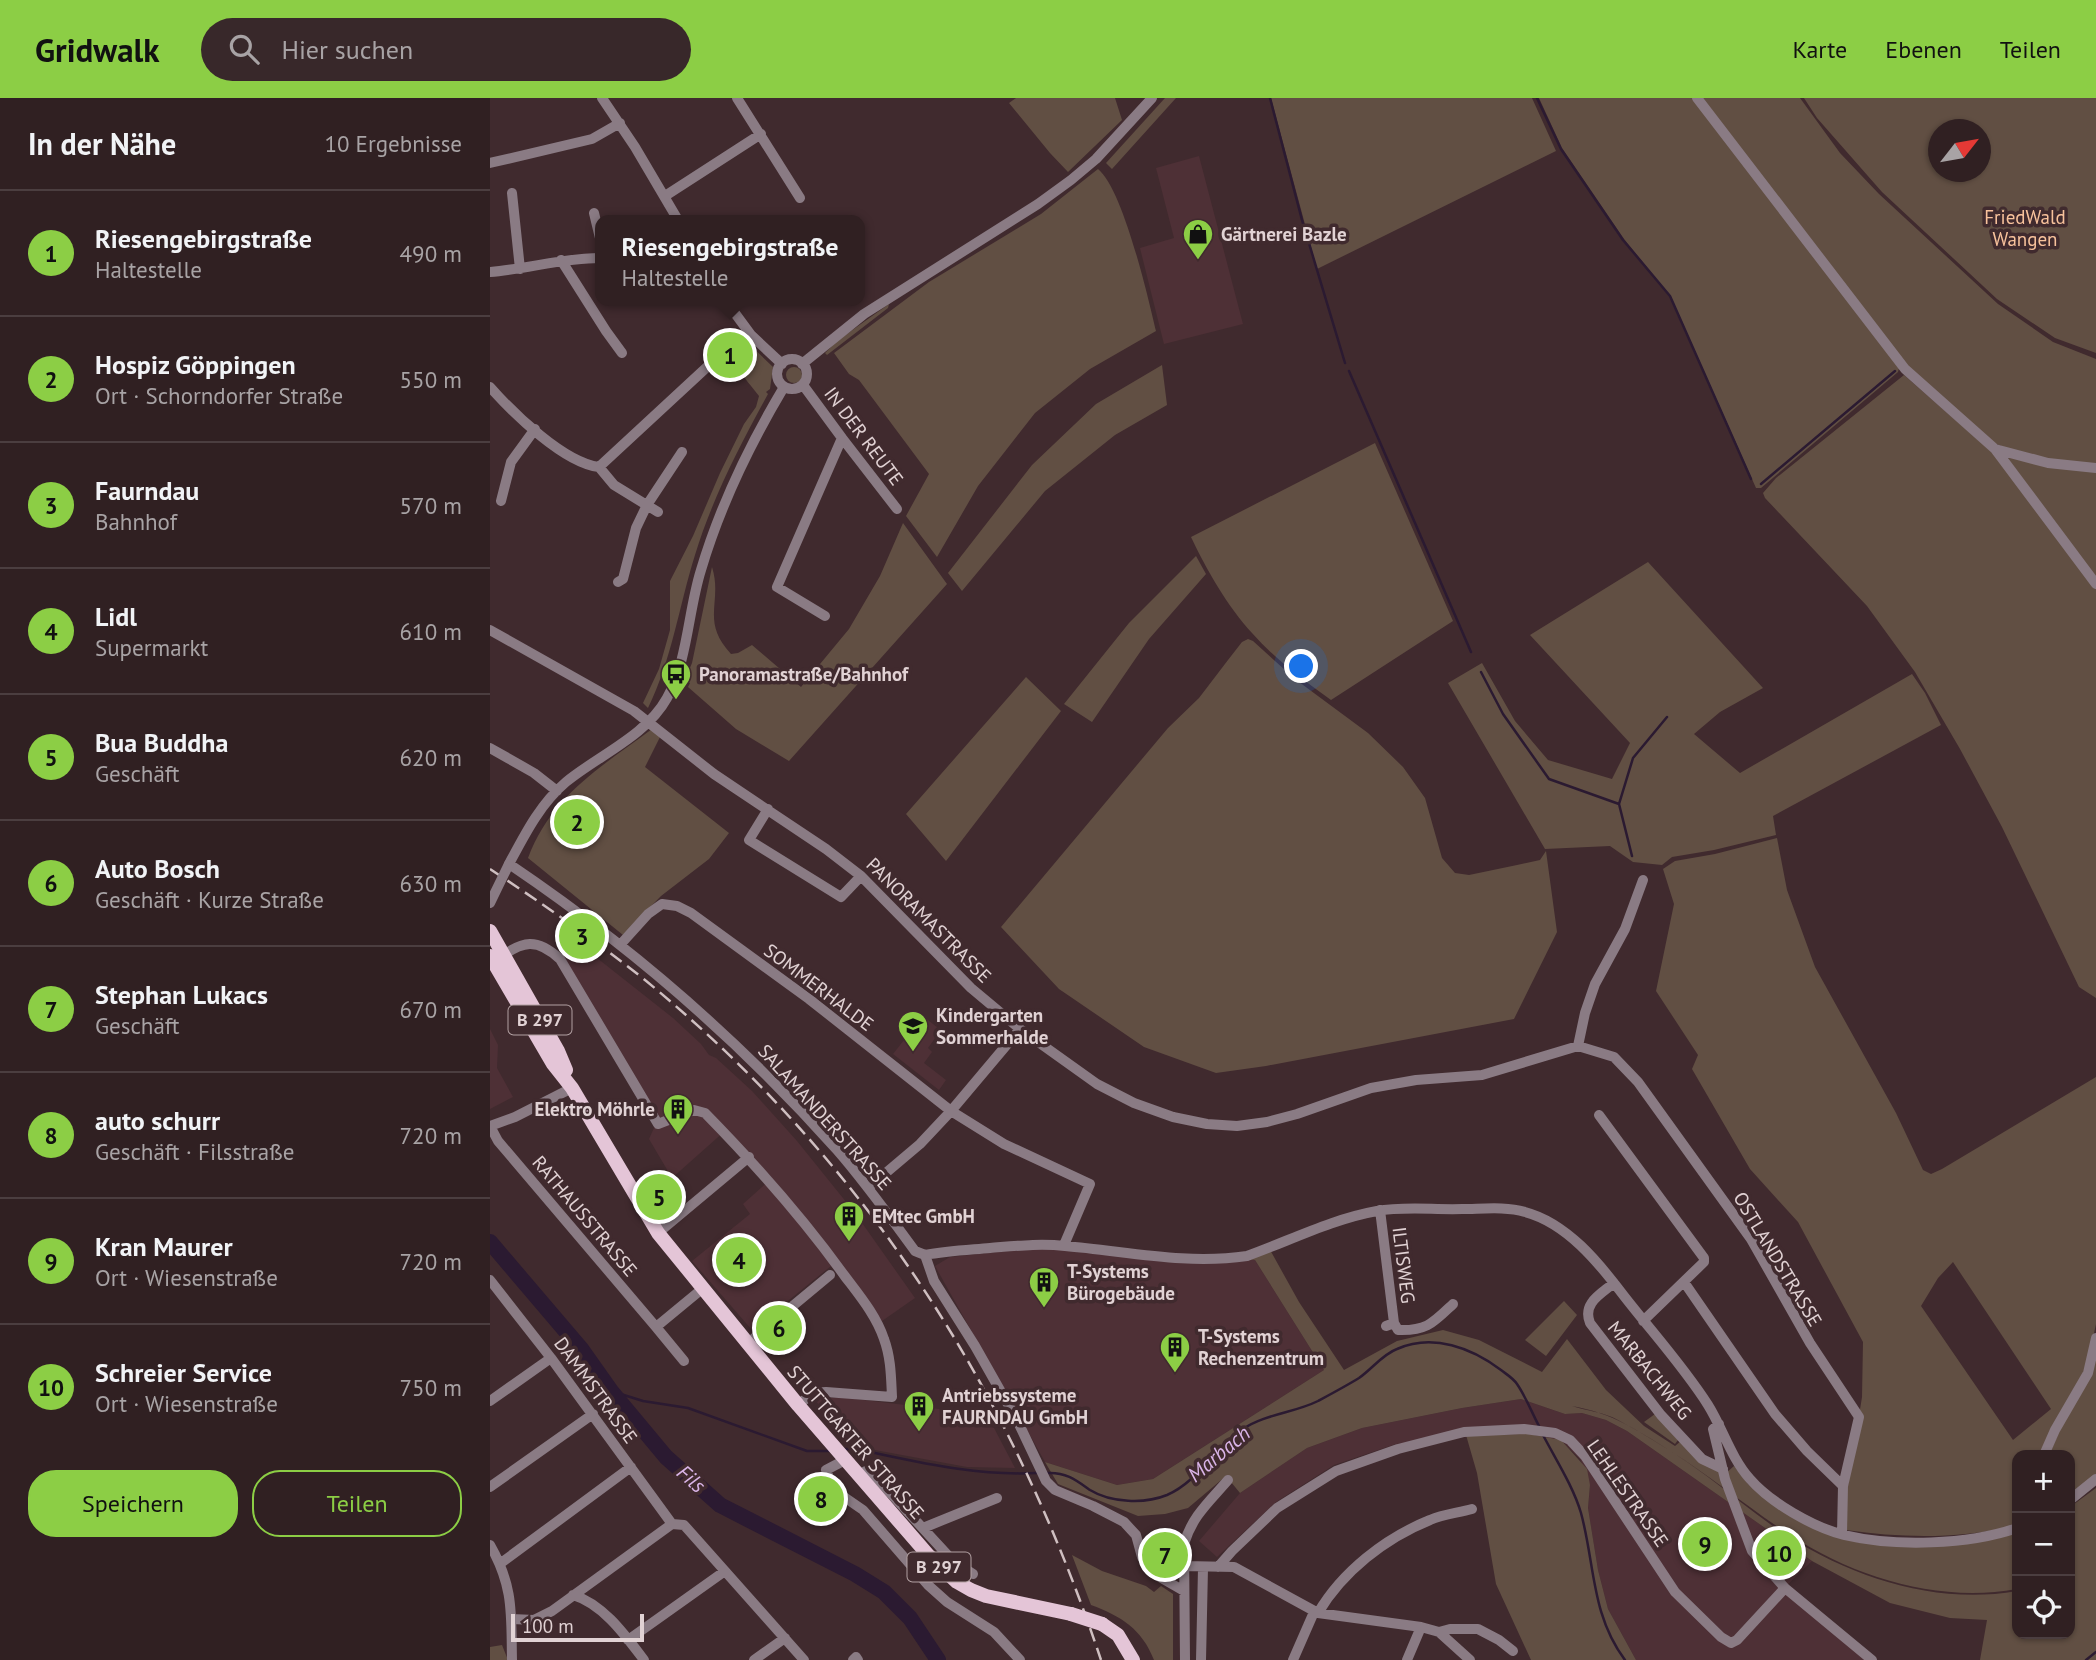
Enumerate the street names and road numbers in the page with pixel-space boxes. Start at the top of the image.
street label: IN DER REUTE [819,382,909,490]
street label: PANORAMASTRASSE [861,852,997,988]
street label: SOMMERHALDE [759,938,879,1036]
road number: B 297 [509,1006,572,1035]
street label: SALAMANDERSTRASSE [753,1039,897,1195]
street label: RATHAUSSTRASSE [527,1151,643,1281]
street label: OSTLANDSTRASSE [1728,1187,1828,1331]
street label: ILTISWEG [1387,1225,1421,1305]
street label: MARBACHWEG [1603,1316,1697,1424]
street label: DAMMSTRASSE [549,1332,643,1448]
street label: STUTTGARTER STRASSE [782,1360,930,1524]
street label: LEHLESTRASSE [1582,1435,1674,1551]
road number: B 297 [908,1552,970,1582]

